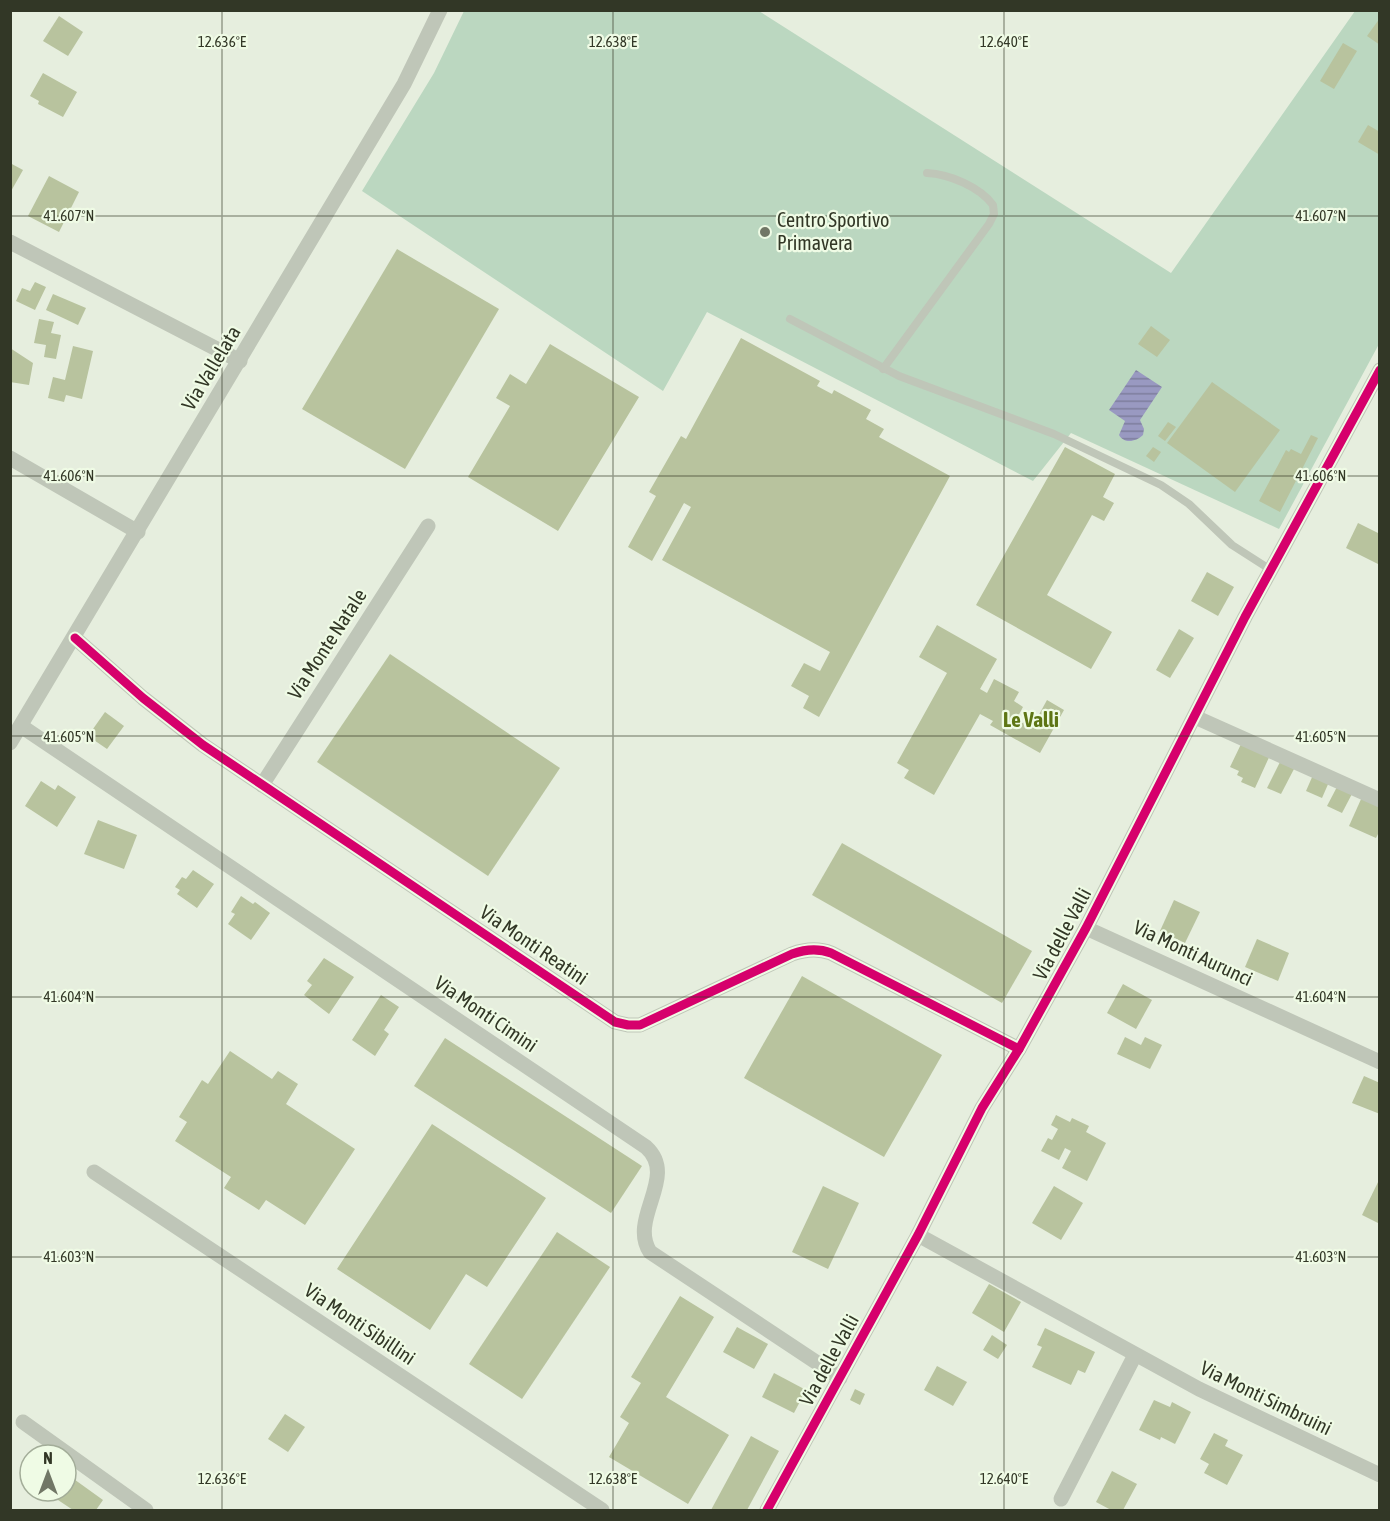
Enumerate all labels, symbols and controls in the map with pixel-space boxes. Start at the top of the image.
text: 12.636°E [198,33,247,50]
text: 12.638°E [589,33,638,50]
text: 12.640°E [980,33,1029,50]
text: 41.607°N [44,207,94,224]
text: 41.607°N [1296,207,1346,224]
place label: Centro Sportivo Primavera [777,208,889,254]
marker: Centro Sportivo Primavera [758,225,772,239]
street label: Via Vallelata [176,321,245,414]
text: 41.606°N [44,467,94,484]
text: 41.606°N [1296,467,1346,484]
street label: Via Monte Natale [282,584,371,703]
district label: Le Valli [1003,707,1059,731]
text: 41.605°N [44,728,94,745]
text: 41.605°N [1296,728,1346,745]
street label: Via delle Valli [1028,884,1095,984]
street label: Via Monti Reatini [476,900,593,989]
street label: Via Monti Aurunci [1130,915,1256,990]
street label: Via Monti Cimini [431,971,542,1056]
text: 41.604°N [44,988,94,1005]
text: 41.604°N [1296,988,1346,1005]
text: 41.603°N [44,1248,94,1265]
text: 41.603°N [1296,1248,1346,1265]
street label: Via Monti Sibillini [301,1278,420,1369]
street label: Via delle Valli [794,1310,863,1409]
street label: Via Monti Simbruini [1197,1356,1336,1439]
north arrow [18,1443,78,1503]
text: N [43,1449,53,1467]
text: 12.636°E [198,1470,247,1487]
text: 12.638°E [589,1470,638,1487]
text: 12.640°E [980,1470,1029,1487]

